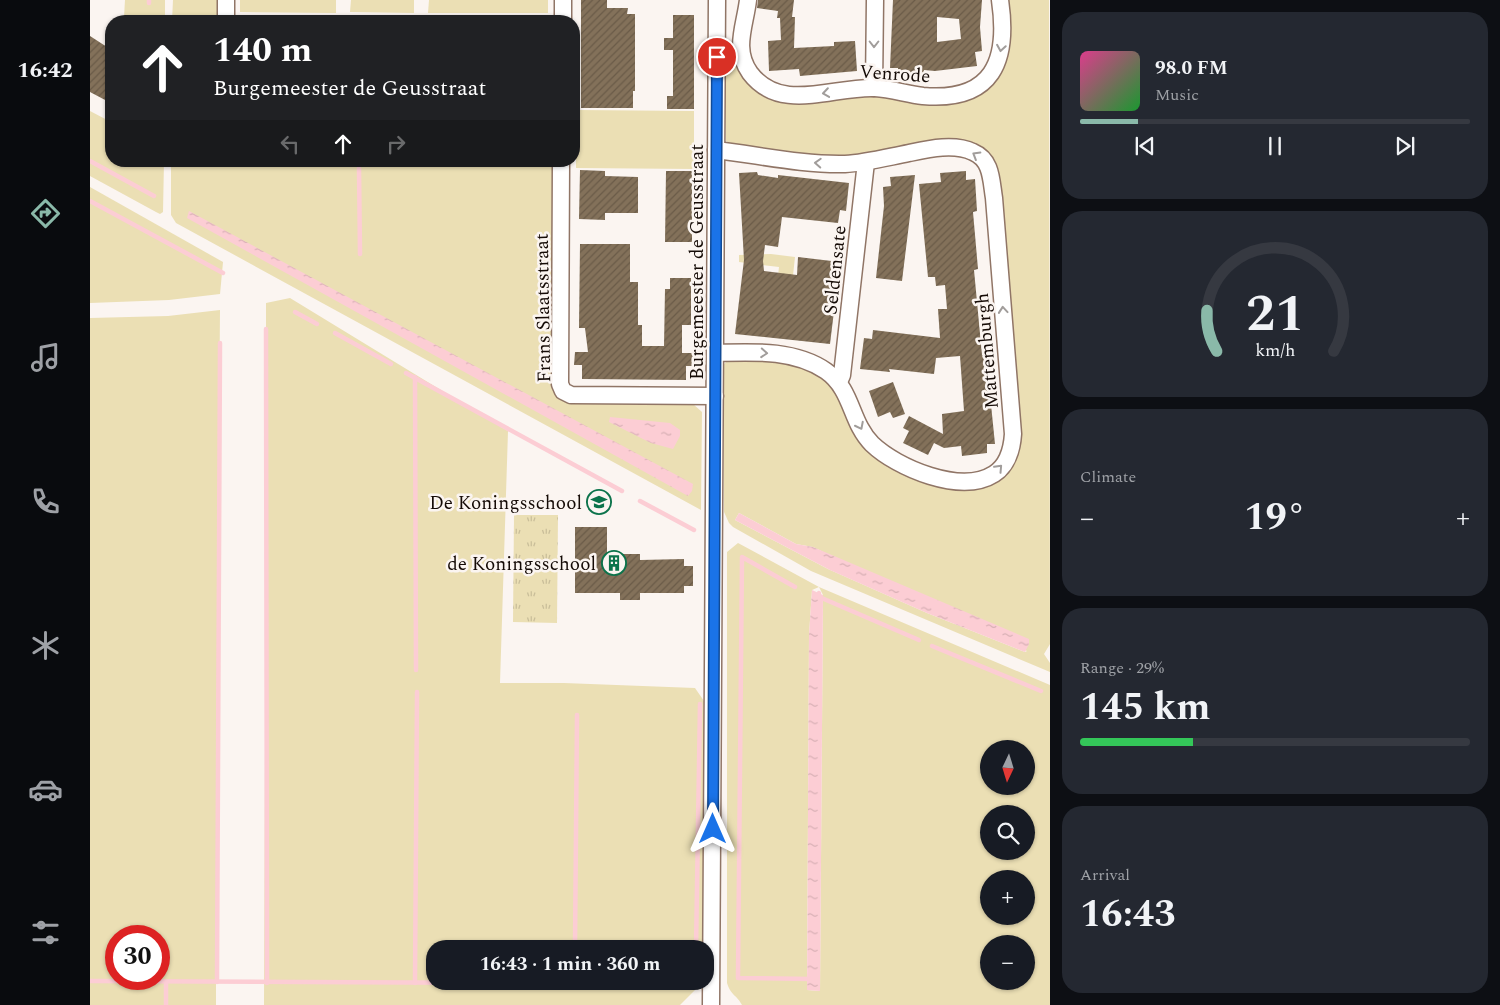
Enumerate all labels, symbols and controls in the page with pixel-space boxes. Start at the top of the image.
text: 140 m [213,24,312,77]
icon: ahead [130,35,195,100]
pin [696,36,738,78]
one-way arrow [869,40,879,48]
icon: arrive [703,43,731,71]
one-way arrow [996,45,1007,53]
text: 16:42 [17,54,73,87]
text: 98.0 FM [1155,54,1228,83]
street label: Venrode [858,58,931,91]
text: Burgemeester de Geusstraat [213,72,486,105]
text: Music [1155,83,1199,107]
one-way arrow [821,87,829,98]
icon: left [276,130,304,158]
icon: ahead [329,130,357,158]
icon: right [382,130,410,158]
icon: previous [1131,132,1159,160]
icon: pause [1261,132,1289,160]
icon: next [1391,132,1419,160]
street label: Burgemeester de Geusstraat [683,144,712,380]
one-way arrow [972,151,981,161]
one-way arrow [813,158,821,169]
icon: directions [28,196,63,231]
street label: Seldensate [816,224,855,316]
street label: Frans Slaatsstraat [528,233,559,383]
text: 21 [1246,275,1304,354]
street label: Mattemburgh [968,292,1007,410]
one-way arrow [998,306,1009,314]
text: km/h [1255,337,1295,364]
icon: music [28,340,63,375]
one-way arrow [760,347,768,358]
one-way arrow [854,420,864,429]
one-way arrow [993,465,1002,474]
text: Climate [1080,465,1136,489]
icon: phone [28,484,63,519]
place label: De Koningsschool [429,489,582,518]
school or university icon: De Koningsschool [586,489,612,515]
text: 19° [1244,489,1306,547]
text: − [1080,497,1094,540]
text: + [1456,497,1470,540]
place label: de Koningsschool [447,550,596,579]
building icon: de Koningsschool [601,550,627,576]
icon: climate [28,628,63,663]
text: Range · 29% [1080,656,1164,680]
text: 145 km [1080,679,1211,737]
north arrow [980,740,1035,795]
map controls [980,740,1035,990]
icon: car [28,772,63,807]
position arrow [686,802,738,854]
button: search [980,805,1035,860]
text: Arrival [1080,863,1130,887]
button: + [980,870,1035,925]
text: 16:43 [1080,886,1175,944]
icon: filters [28,915,63,950]
speed limit sign: 30 [105,925,170,990]
button: − [980,935,1035,990]
text: 16:43 · 1 min · 360 m [480,950,660,979]

